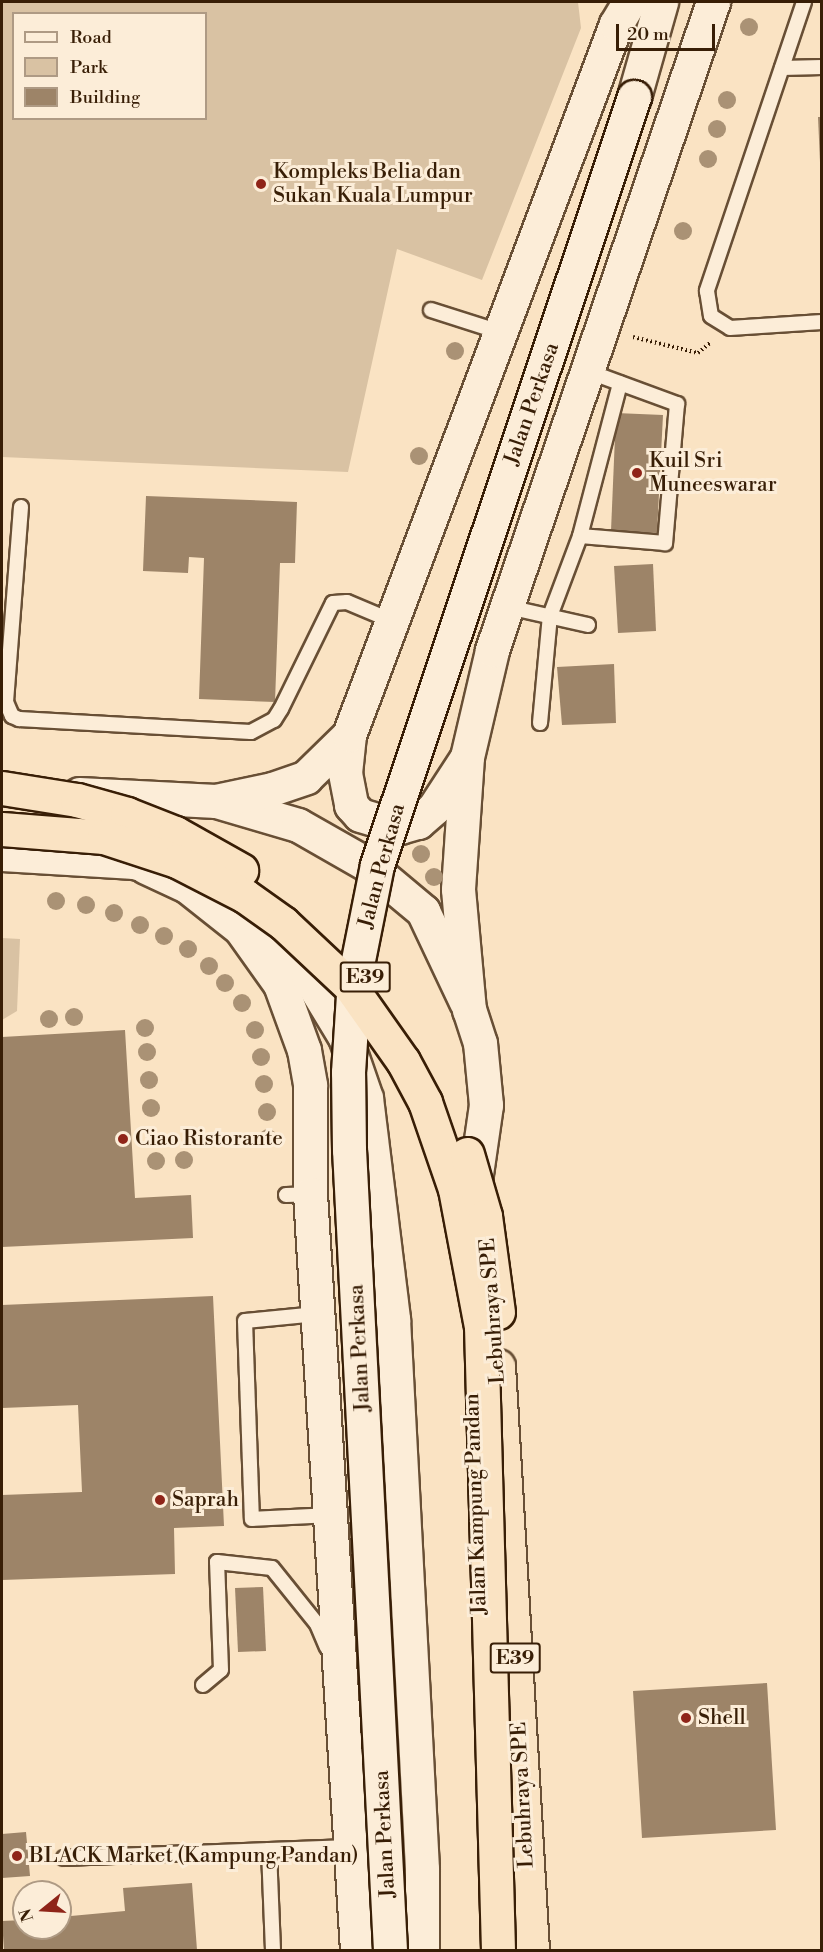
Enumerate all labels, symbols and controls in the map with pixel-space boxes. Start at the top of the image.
legend [12,12,207,120]
scale bar [619,12,718,50]
text: 20 m [627,23,669,46]
text: Road [70,26,112,49]
text: Park [70,56,107,79]
text: Building [70,86,140,109]
place label: Kompleks Belia dan Sukan Kuala Lumpur [273,159,473,209]
marker: Kompleks Belia dan Sukan Kuala Lumpur [254,177,268,191]
street label: Jalan Perkasa [499,340,565,468]
place label: Kuil Sri Muneeswarar [649,448,777,498]
marker: Kuil Sri Muneeswarar [630,466,644,480]
street label: Jalan Perkasa [353,801,411,931]
road number: E39 [340,960,391,994]
place label: Ciao Ristorante [135,1126,283,1152]
marker: Ciao Ristorante [116,1132,130,1146]
street label: Lebuhraya SPE [475,1237,511,1385]
street label: Jalan Perkasa [344,1284,376,1412]
street label: Jalan Kampung Pandan [460,1393,492,1615]
place label: Saprah [172,1487,239,1513]
marker: Saprah [153,1493,167,1507]
road number: E39 [490,1641,540,1675]
place label: Shell [698,1705,746,1731]
marker: Shell [679,1711,693,1725]
street label: Lebuhraya SPE [507,1721,539,1869]
street label: Jalan Perkasa [369,1770,401,1898]
place label: BLACK Market (Kampung Pandan) [29,1843,359,1869]
marker: BLACK Market (Kampung Pandan) [10,1849,24,1863]
north arrow [12,1880,72,1940]
text: N [15,1906,38,1924]

